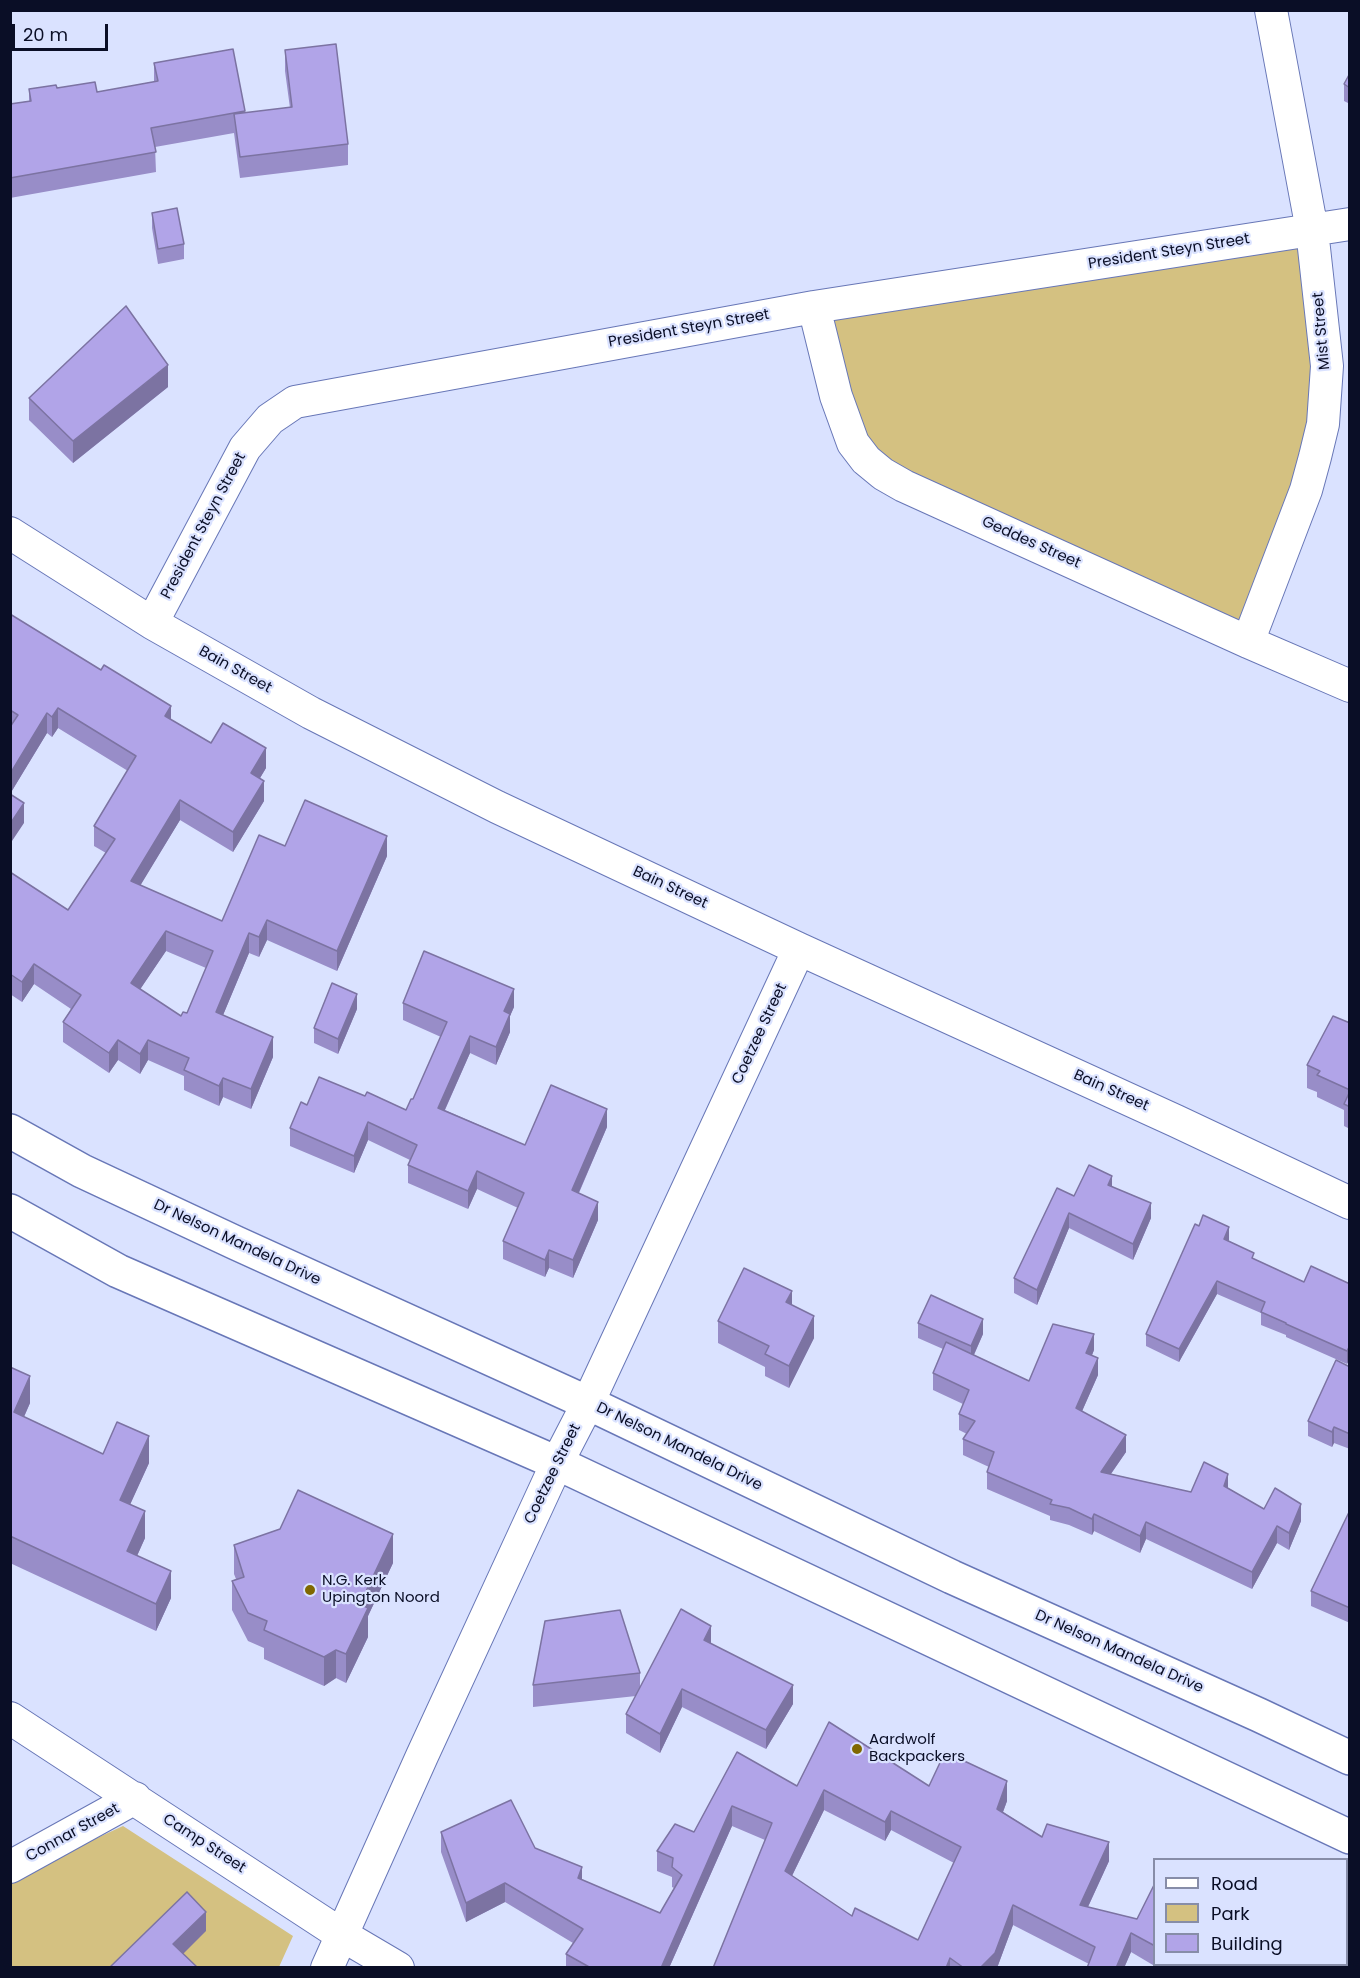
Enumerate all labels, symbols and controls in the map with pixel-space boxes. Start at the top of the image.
scale bar [15,12,111,50]
text: 20 m [23,22,68,47]
street label: President Steyn Street [1087,230,1251,274]
street label: Mist Street [1310,291,1334,371]
street label: President Steyn Street [607,306,771,352]
street label: President Steyn Street [158,450,250,602]
street label: Geddes Street [979,513,1083,573]
street label: Bain Street [195,643,275,697]
street label: Bain Street [630,863,710,913]
street label: Coetzee Street [729,981,791,1087]
street label: Bain Street [1071,1066,1151,1116]
street label: Dr Nelson Mandela Drive [151,1196,323,1290]
street label: Dr Nelson Mandela Drive [593,1399,765,1495]
street label: Coetzee Street [521,1421,585,1527]
place label: N.G. Kerk Upington Noord [322,1572,440,1607]
marker: N.G. Kerk Upington Noord [303,1583,317,1597]
street label: Dr Nelson Mandela Drive [1032,1607,1206,1697]
place label: Aardwolf Backpackers [869,1731,965,1766]
marker: Aardwolf Backpackers [850,1742,864,1756]
street label: Connar Street [23,1800,123,1866]
street label: Camp Street [159,1811,249,1877]
legend [1153,1858,1348,1966]
text: Road [1211,1871,1258,1896]
text: Park [1211,1901,1250,1926]
text: Building [1211,1931,1283,1956]

